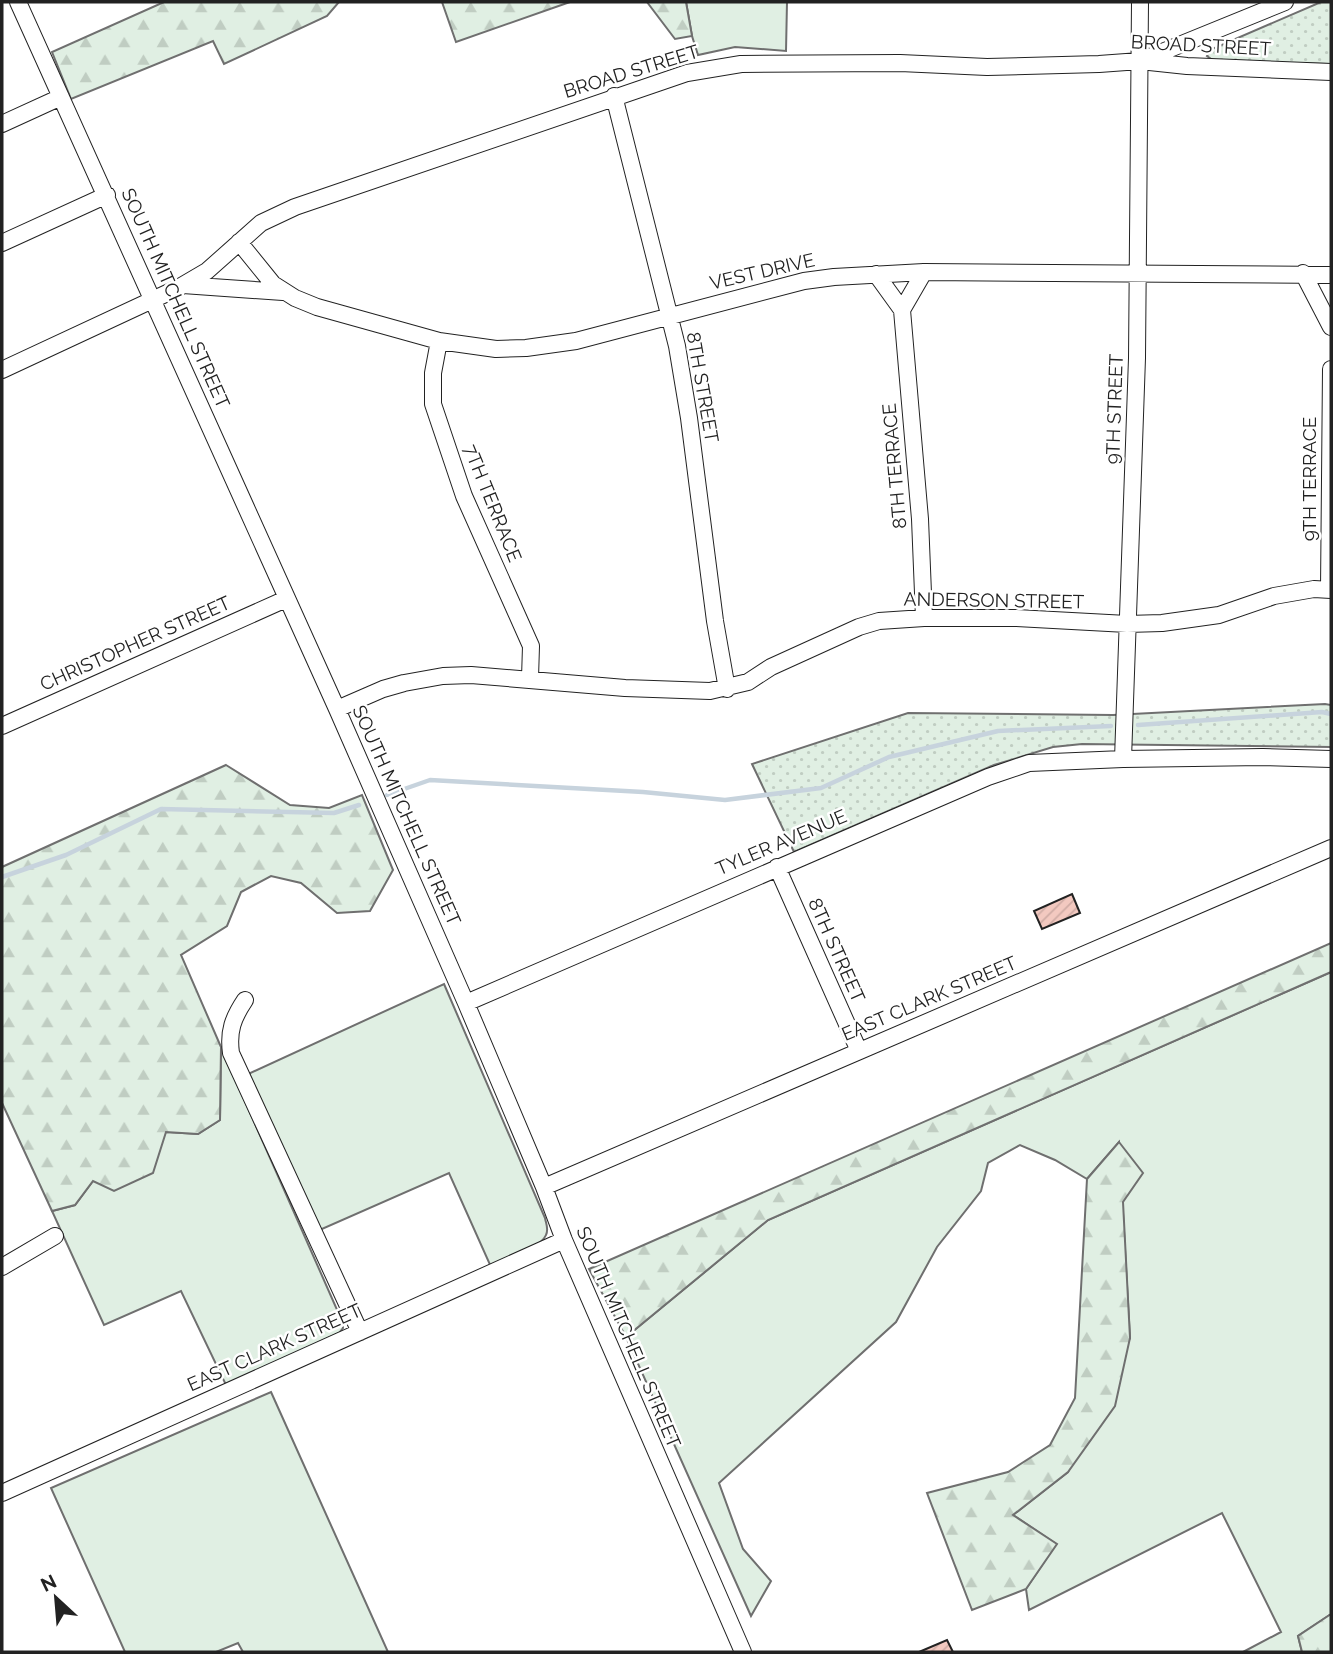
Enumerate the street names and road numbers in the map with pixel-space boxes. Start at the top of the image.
street label: BROAD STREET [1130,30,1272,60]
street label: BROAD STREET [561,40,702,102]
street label: SOUTH MITCHELL STREET [117,185,235,412]
street label: VEST DRIVE [707,248,817,294]
street label: 8TH STREET [682,330,724,444]
street label: 9TH STREET [1101,353,1127,465]
street label: 8TH TERRACE [878,402,910,530]
street label: 9TH TERRACE [1298,417,1320,541]
street label: 7TH TERRACE [459,441,527,565]
street label: ANDERSON STREET [904,587,1085,613]
street label: CHRISTOPHER STREET [36,591,234,695]
street label: SOUTH MITCHELL STREET [348,702,466,929]
street label: TYLER AVENUE [712,805,850,879]
street label: 8TH STREET [804,894,870,1006]
street label: EAST CLARK STREET [838,951,1020,1045]
street label: SOUTH MITCHELL STREET [572,1223,686,1451]
street label: EAST CLARK STREET [184,1299,365,1395]

